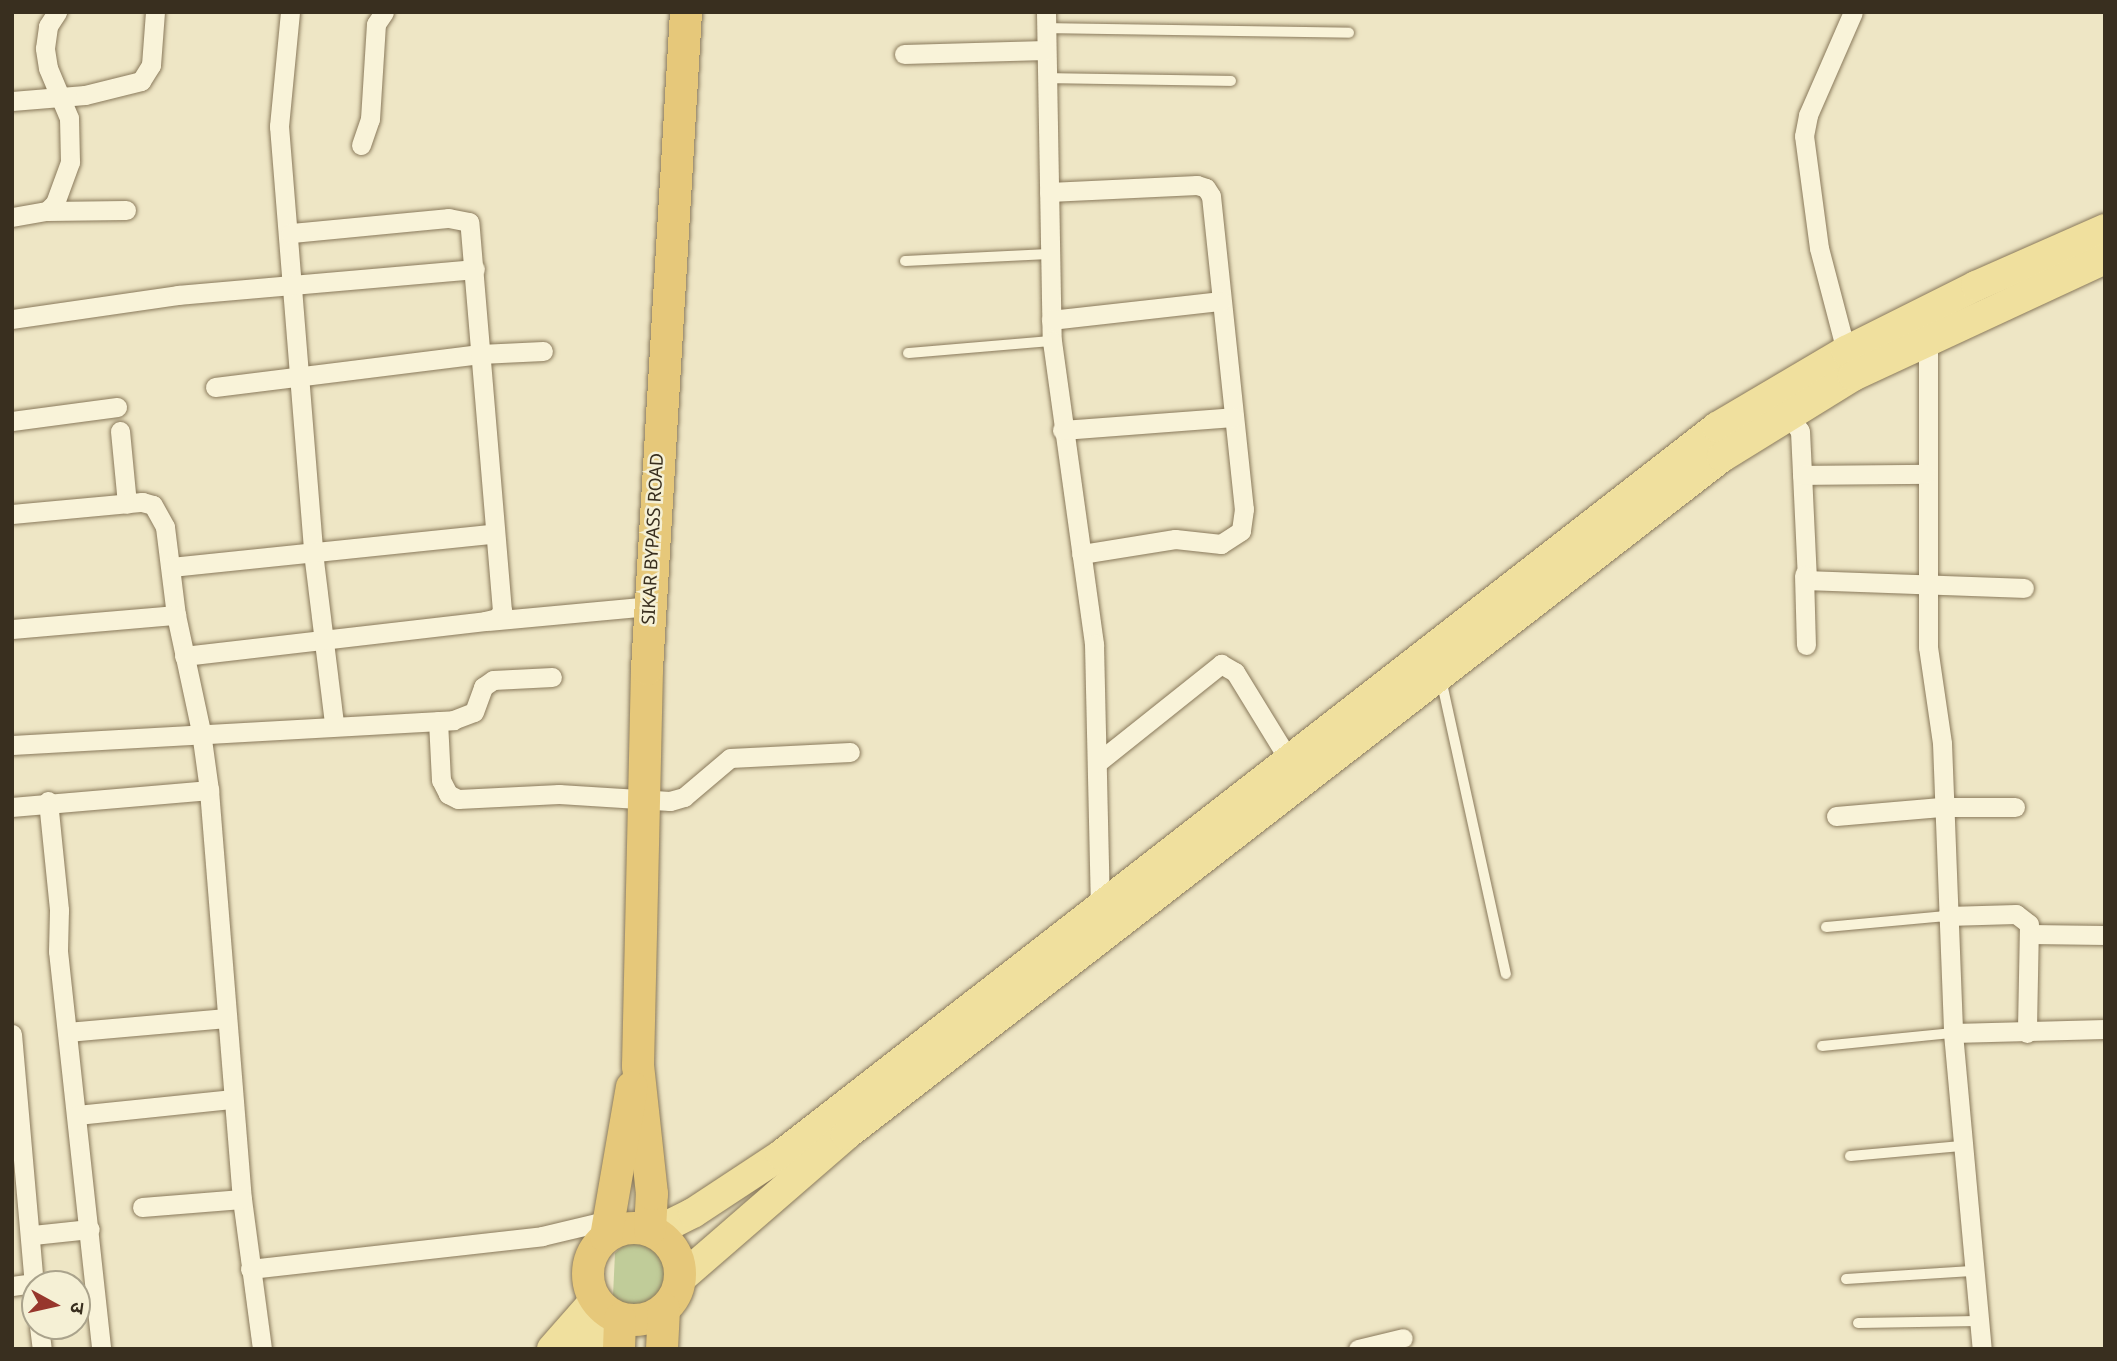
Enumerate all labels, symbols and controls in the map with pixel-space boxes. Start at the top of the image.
street label: SIKAR BYPASS ROAD [640,453,670,625]
north arrow [21,1270,91,1340]
text: उ [62,1300,88,1315]

